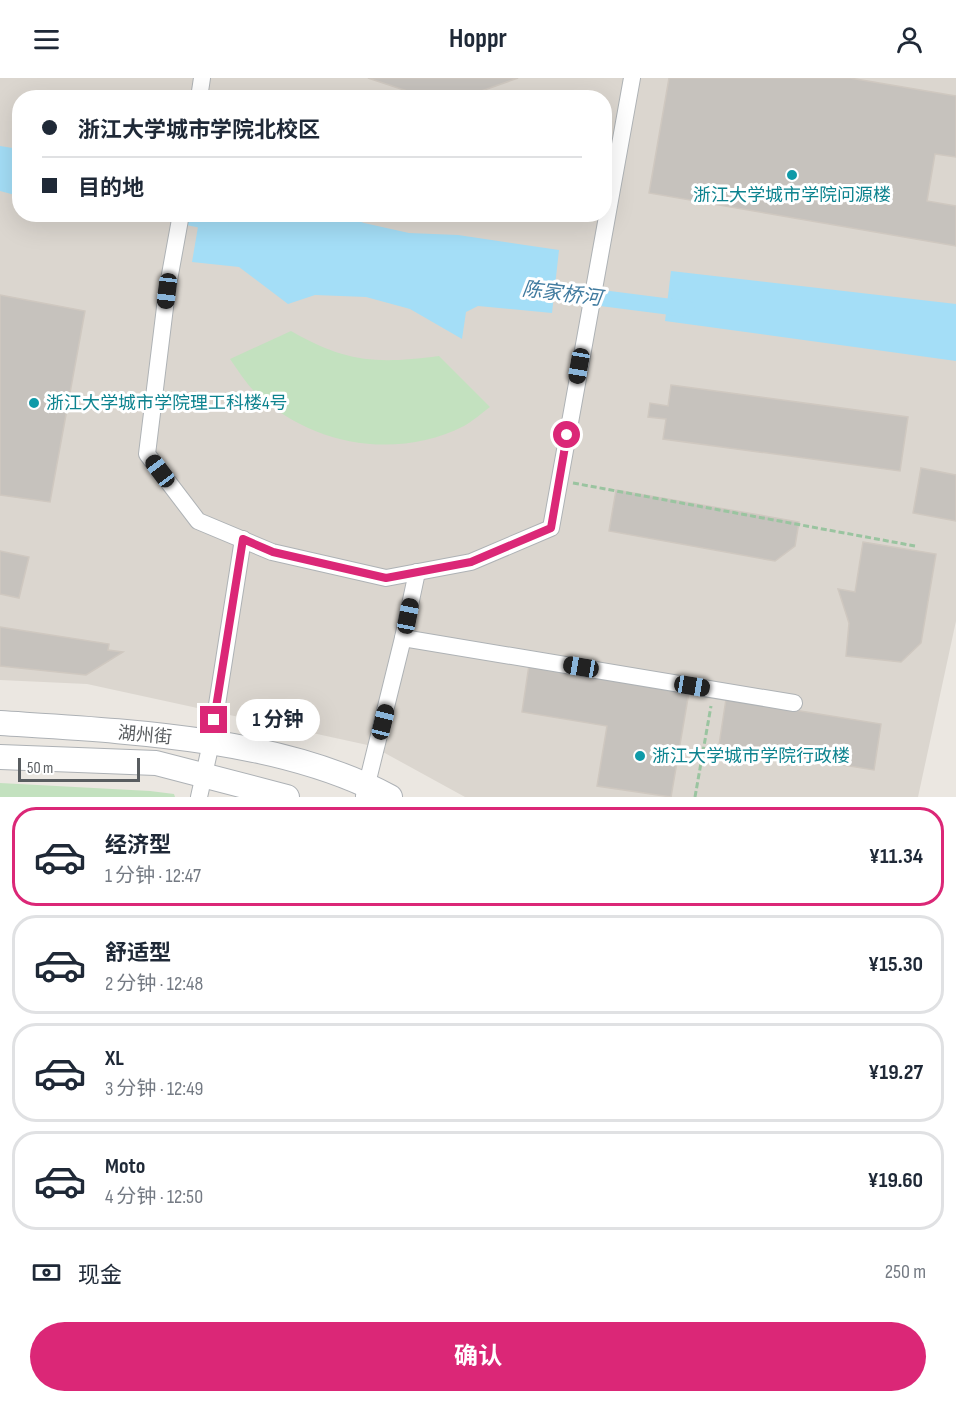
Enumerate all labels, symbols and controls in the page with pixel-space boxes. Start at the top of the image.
icon: menu [30,23,63,56]
text: Hoppr [449,23,507,55]
icon: person [893,23,926,56]
text: 浙江大学城市学院北校区 [78,117,320,144]
marker: 浙江大学城市学院问源楼 [785,168,799,182]
text: 目的地 [78,175,144,202]
place label: 浙江大学城市学院问源楼 [693,185,891,206]
car [156,272,178,310]
water label: 陈家桥河 [521,277,607,311]
car [567,347,591,385]
place label: 浙江大学城市学院理工科楼4号 [46,393,288,414]
marker: 浙江大学城市学院理工科楼4号 [27,396,41,410]
route start [553,421,580,448]
car [142,451,178,491]
car [396,597,420,635]
car [562,655,600,679]
car [673,674,711,698]
callout: 1 分钟 [235,699,319,741]
car [370,702,396,742]
route end [200,706,227,733]
text: 1 分钟 [253,708,303,732]
street label: 湖州街 [117,723,173,748]
place label: 浙江大学城市学院行政楼 [652,746,850,767]
marker: 浙江大学城市学院行政楼 [633,749,647,763]
scale bar [18,755,140,782]
text: 50 m [27,759,53,778]
icon: car [33,830,87,884]
text: 经济型 [105,832,171,859]
text: ¥11.34 [869,843,923,870]
text: 1 分钟 · 12:47 [105,864,201,888]
icon: car [33,938,87,992]
text: 舒适型 [105,940,171,967]
text: ¥15.30 [868,951,923,978]
text: 2 分钟 · 12:48 [105,972,203,996]
text: XL [105,1045,124,1072]
icon: car [33,1046,87,1100]
text: ¥19.27 [868,1059,923,1086]
text: 3 分钟 · 12:49 [105,1077,203,1101]
text: Moto [105,1153,145,1180]
icon: car [33,1154,87,1208]
text: ¥19.60 [868,1167,923,1194]
text: 4 分钟 · 12:50 [105,1185,203,1209]
icon: cash [30,1256,63,1289]
text: 250 m [885,1260,926,1284]
text: 现金 [78,1262,122,1289]
button: 确认 [30,1322,926,1391]

